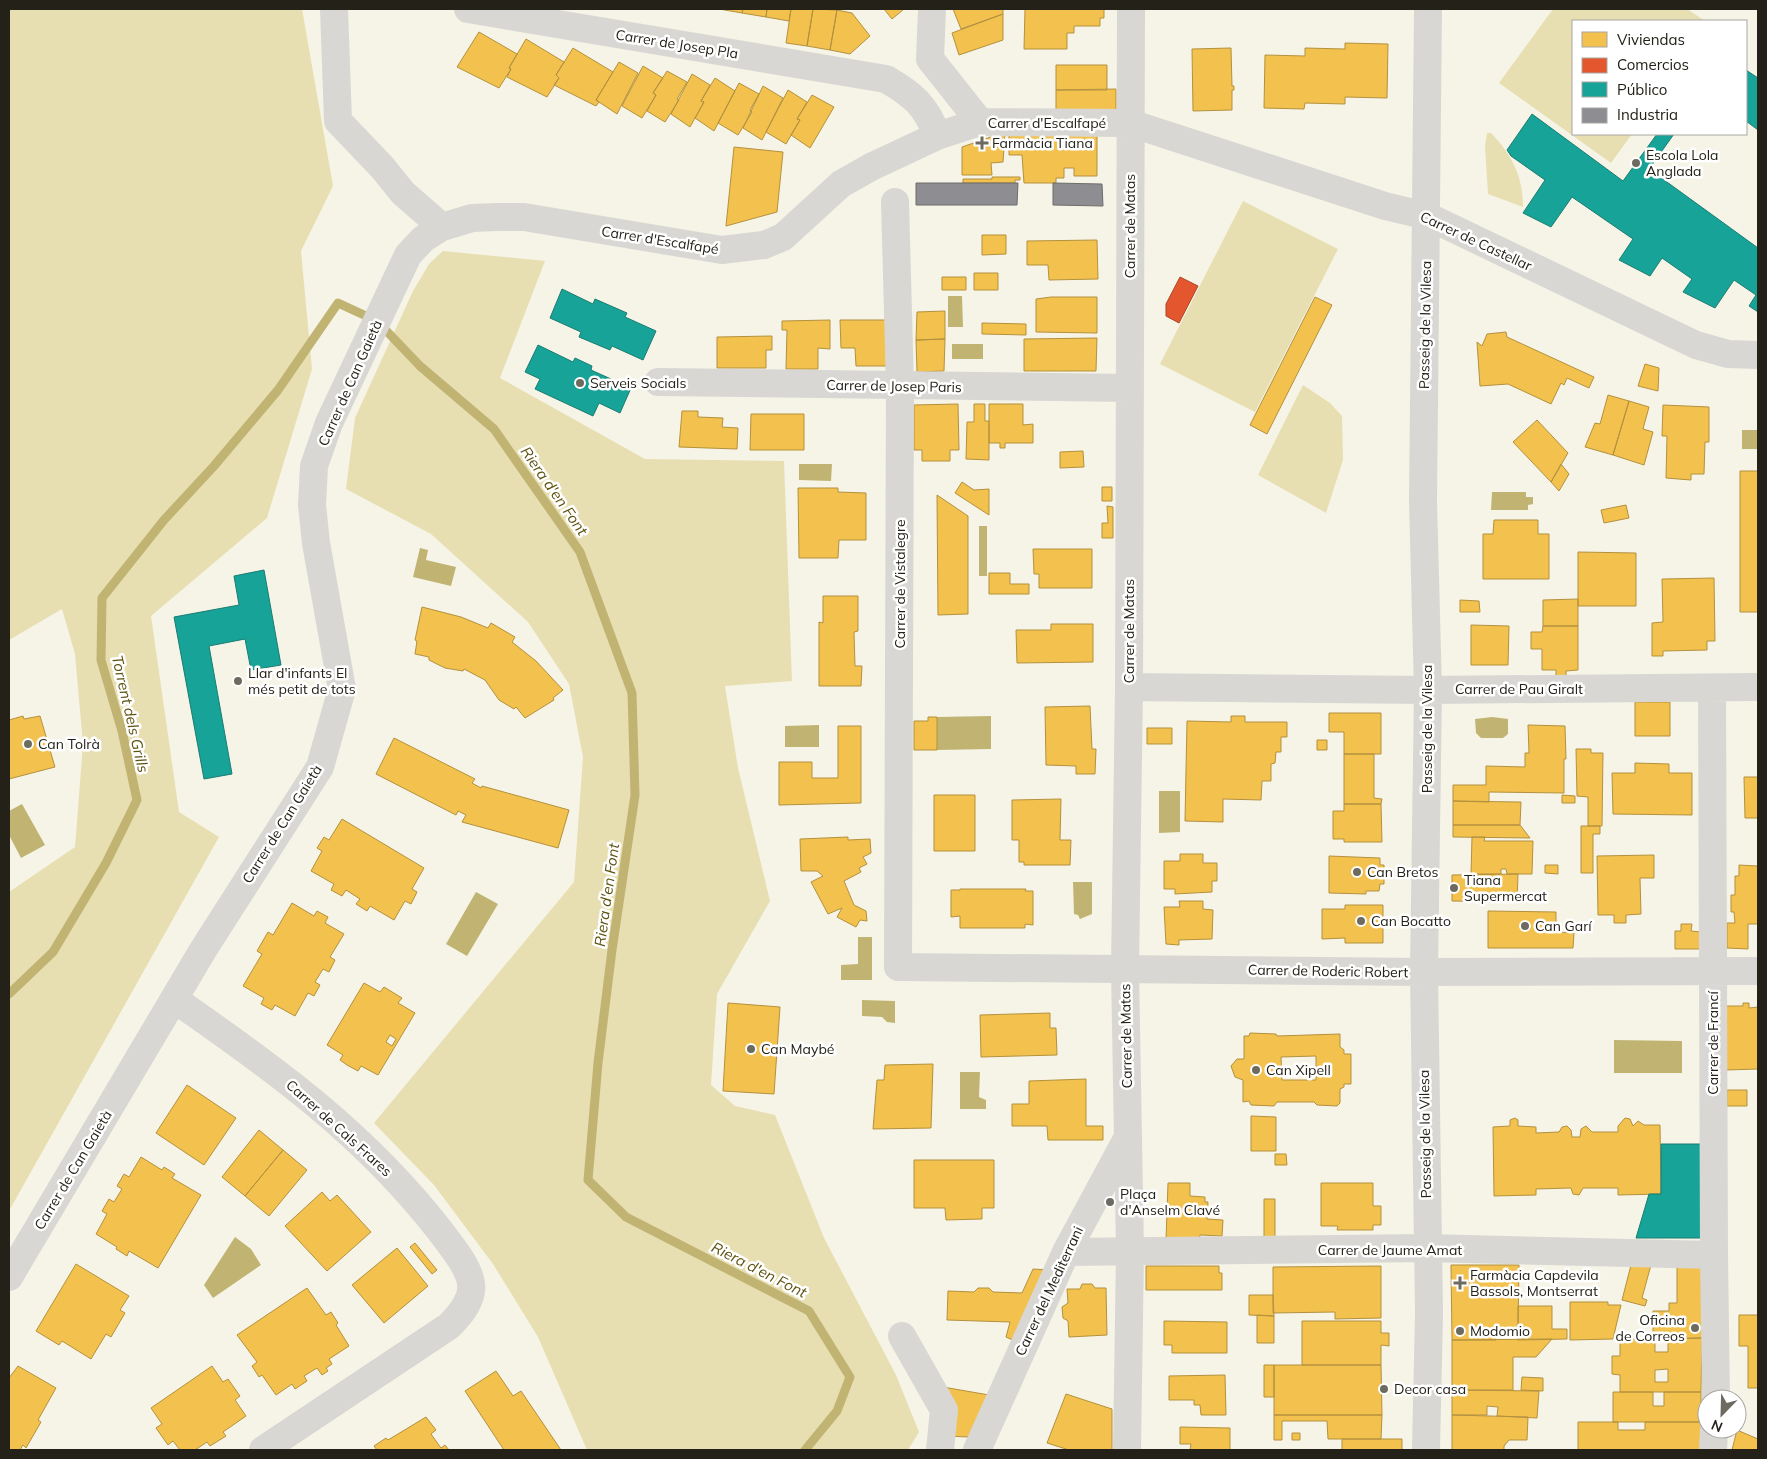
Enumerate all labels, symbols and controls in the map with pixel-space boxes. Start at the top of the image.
legend [1572,20,1747,135]
street label: Carrer de Josep Pla [614,25,740,63]
text: Viviendas [1617,30,1685,49]
text: Comercios [1617,55,1689,74]
text: Público [1617,80,1667,99]
text: Industria [1617,105,1678,124]
street label: Carrer d'Escalfapé [988,114,1106,132]
place label: Farmàcia Tiana [992,134,1093,152]
marker: Farmàcia Tiana [976,137,988,149]
place label: Escola Lola Anglada [1646,146,1719,180]
marker: Escola Lola Anglada [1630,157,1642,169]
street label: Carrer de Matas [1121,174,1139,278]
street label: Carrer de Castellar [1417,207,1535,275]
street label: Carrer d'Escalfapé [600,222,720,258]
street label: Passeig de la Vilesa [1415,261,1435,389]
street label: Carrer de Can Gaietà [314,317,386,449]
place label: Serveis Socials [590,374,686,392]
street label: Carrer de Josep Paris [826,376,962,396]
marker: Serveis Socials [574,377,586,389]
water label: Riera d'en Font [517,443,593,540]
street label: Carrer de Vistalegre [891,519,909,649]
street label: Carrer de Matas [1120,579,1138,683]
water label: Torrent dels Grills [108,653,153,775]
place label: Llar d'infants El més petit de tots [248,664,356,698]
street label: Passeig de la Vilesa [1418,665,1436,793]
marker: Llar d'infants El més petit de tots [232,675,244,687]
street label: Carrer de Pau Giralt [1455,680,1583,698]
place label: Can Tolrà [38,735,100,753]
marker: Can Tolrà [22,738,34,750]
street label: Carrer de Can Gaietà [238,761,326,887]
water label: Riera d'en Font [590,841,623,948]
place label: Can Bretos [1367,863,1439,881]
marker: Can Bretos [1351,866,1363,878]
place label: Tiana Supermercat [1464,871,1547,905]
marker: Tiana Supermercat [1448,882,1460,894]
place label: Can Bocatto [1371,912,1451,930]
marker: Can Bocatto [1355,915,1367,927]
place label: Can Garí [1535,917,1592,935]
marker: Can Garí [1519,920,1531,932]
street label: Carrer de Roderic Robert [1248,961,1408,981]
street label: Carrer de Matas [1116,984,1136,1088]
street label: Carrer de Francí [1704,991,1722,1095]
place label: Can Maybé [761,1040,834,1058]
marker: Can Maybé [745,1043,757,1055]
place label: Can Xipell [1266,1061,1331,1079]
marker: Can Xipell [1250,1064,1262,1076]
street label: Passeig de la Vilesa [1415,1070,1435,1198]
street label: Carrer de Cals Frares [282,1076,396,1180]
street label: Carrer de Can Gaietà [30,1107,116,1233]
place label: Plaça d'Anselm Clavé [1120,1185,1220,1219]
marker: Plaça d'Anselm Clavé [1104,1196,1116,1208]
street label: Carrer del Mediterrani [1011,1223,1087,1359]
water label: Riera d'en Font [708,1237,811,1302]
street label: Carrer de Jaume Amat [1318,1241,1462,1259]
place label: Farmàcia Capdevila Bassols, Montserrat [1470,1266,1599,1300]
marker: Farmàcia Capdevila Bassols, Montserrat [1454,1277,1466,1289]
place label: Oficina de Correos [1616,1311,1685,1345]
place label: Modomio [1470,1322,1530,1340]
marker: Oficina de Correos [1689,1322,1701,1334]
marker: Modomio [1454,1325,1466,1337]
place label: Decor casa [1394,1380,1466,1398]
marker: Decor casa [1378,1383,1390,1395]
north arrow [1697,1389,1747,1439]
text: N [1709,1416,1725,1436]

